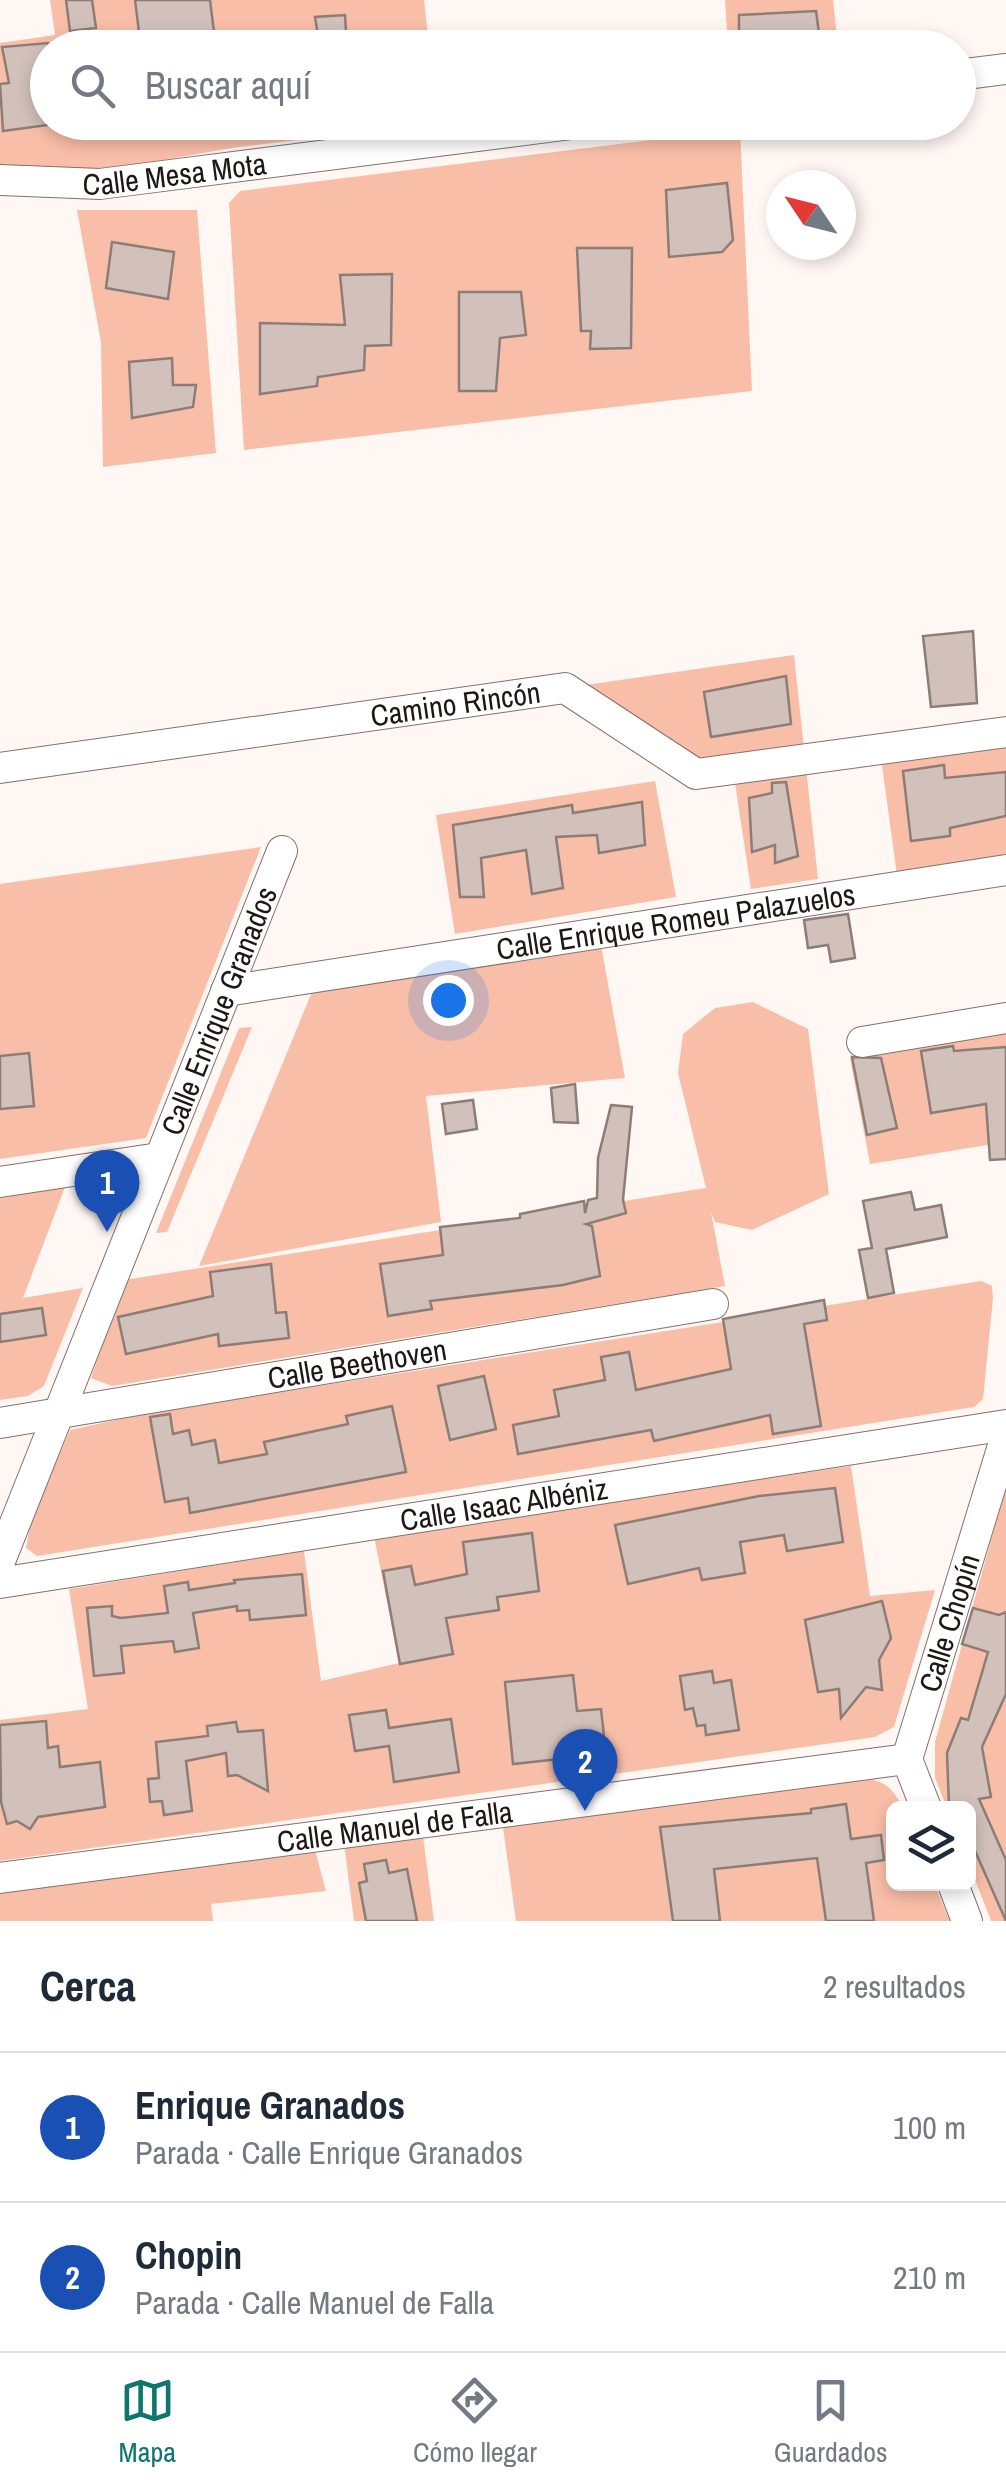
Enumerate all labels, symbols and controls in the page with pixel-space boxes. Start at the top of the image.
search box [30,30,976,140]
icon: search [65,58,120,113]
text: Buscar aquí [145,60,311,111]
street label: Calle Mesa Mota [82,143,269,204]
north arrow [766,170,856,260]
street label: Camino Rincón [368,672,543,735]
street label: Calle Enrique Romeu Palazuelos [493,874,858,969]
street label: Calle Enrique Granados [151,881,286,1141]
your location [423,975,474,1026]
pin: 1 [74,1150,140,1232]
street label: Calle Beethoven [265,1329,449,1398]
street label: Calle Isaac Albéniz [397,1468,610,1540]
street label: Calle Chopín [909,1549,989,1697]
pin: 2 [552,1728,618,1811]
street label: Calle Manuel de Falla [275,1791,515,1861]
map controls [886,1801,976,1891]
button: layers [886,1801,976,1891]
text: Cerca [40,1958,136,2014]
text: 2 resultados [823,1965,966,2008]
text: Enrique Granados [135,2080,405,2131]
text: 1 [65,2106,80,2149]
text: 100 m [893,2106,966,2149]
text: Parada · Calle Enrique Granados [135,2131,523,2174]
text: Chopin [135,2230,242,2281]
text: 2 [65,2256,80,2299]
text: 210 m [893,2256,966,2299]
text: Parada · Calle Manuel de Falla [135,2281,494,2324]
tab: Mapa [119,2373,176,2471]
tab: Cómo llegar [413,2373,537,2471]
tab: Guardados [774,2373,887,2471]

